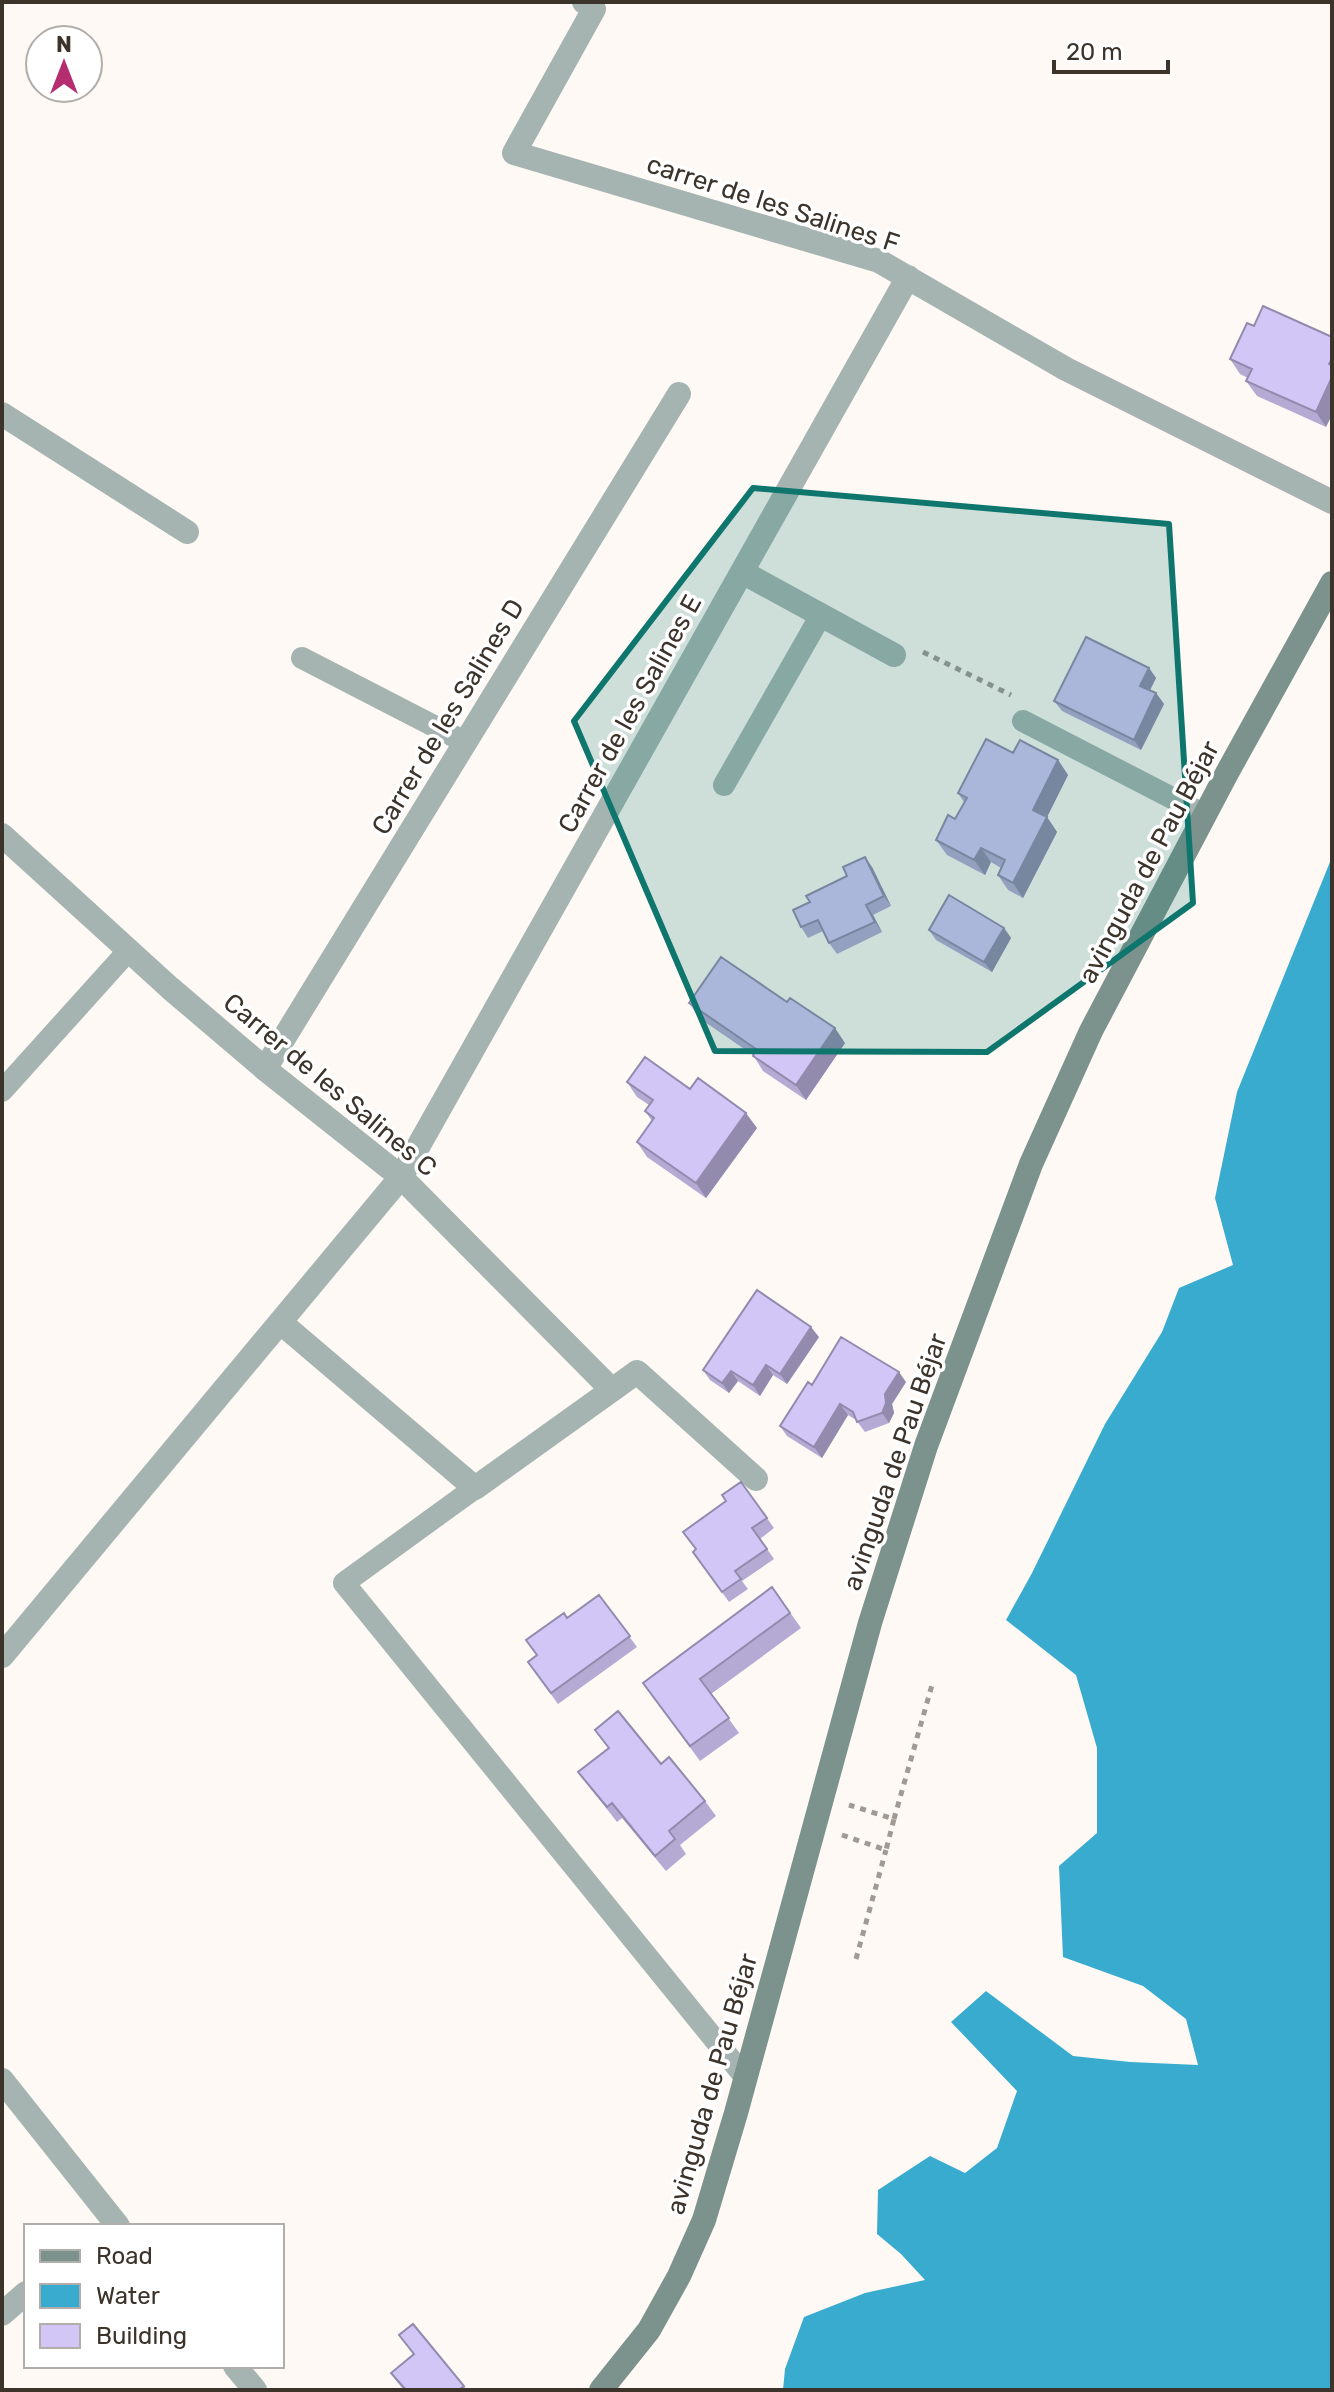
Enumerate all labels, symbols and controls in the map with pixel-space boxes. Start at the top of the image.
north arrow [24,24,104,104]
scale bar [1054,24,1168,74]
text: N [56,31,72,58]
text: 20 m [1066,38,1123,66]
street label: carrer de les Salines F [643,149,903,259]
street label: Carrer de les Salines E [552,590,708,838]
street label: Carrer de les Salines D [365,594,531,840]
street label: avinguda de Pau Béjar [1072,735,1226,988]
street label: Carrer de les Salines C [217,987,443,1183]
street label: avinguda de Pau Béjar [836,1329,954,1595]
street label: avinguda de Pau Béjar [660,1950,764,2218]
legend [24,2224,284,2368]
text: Road [96,2242,153,2270]
text: Water [96,2282,160,2310]
text: Building [96,2322,187,2350]

